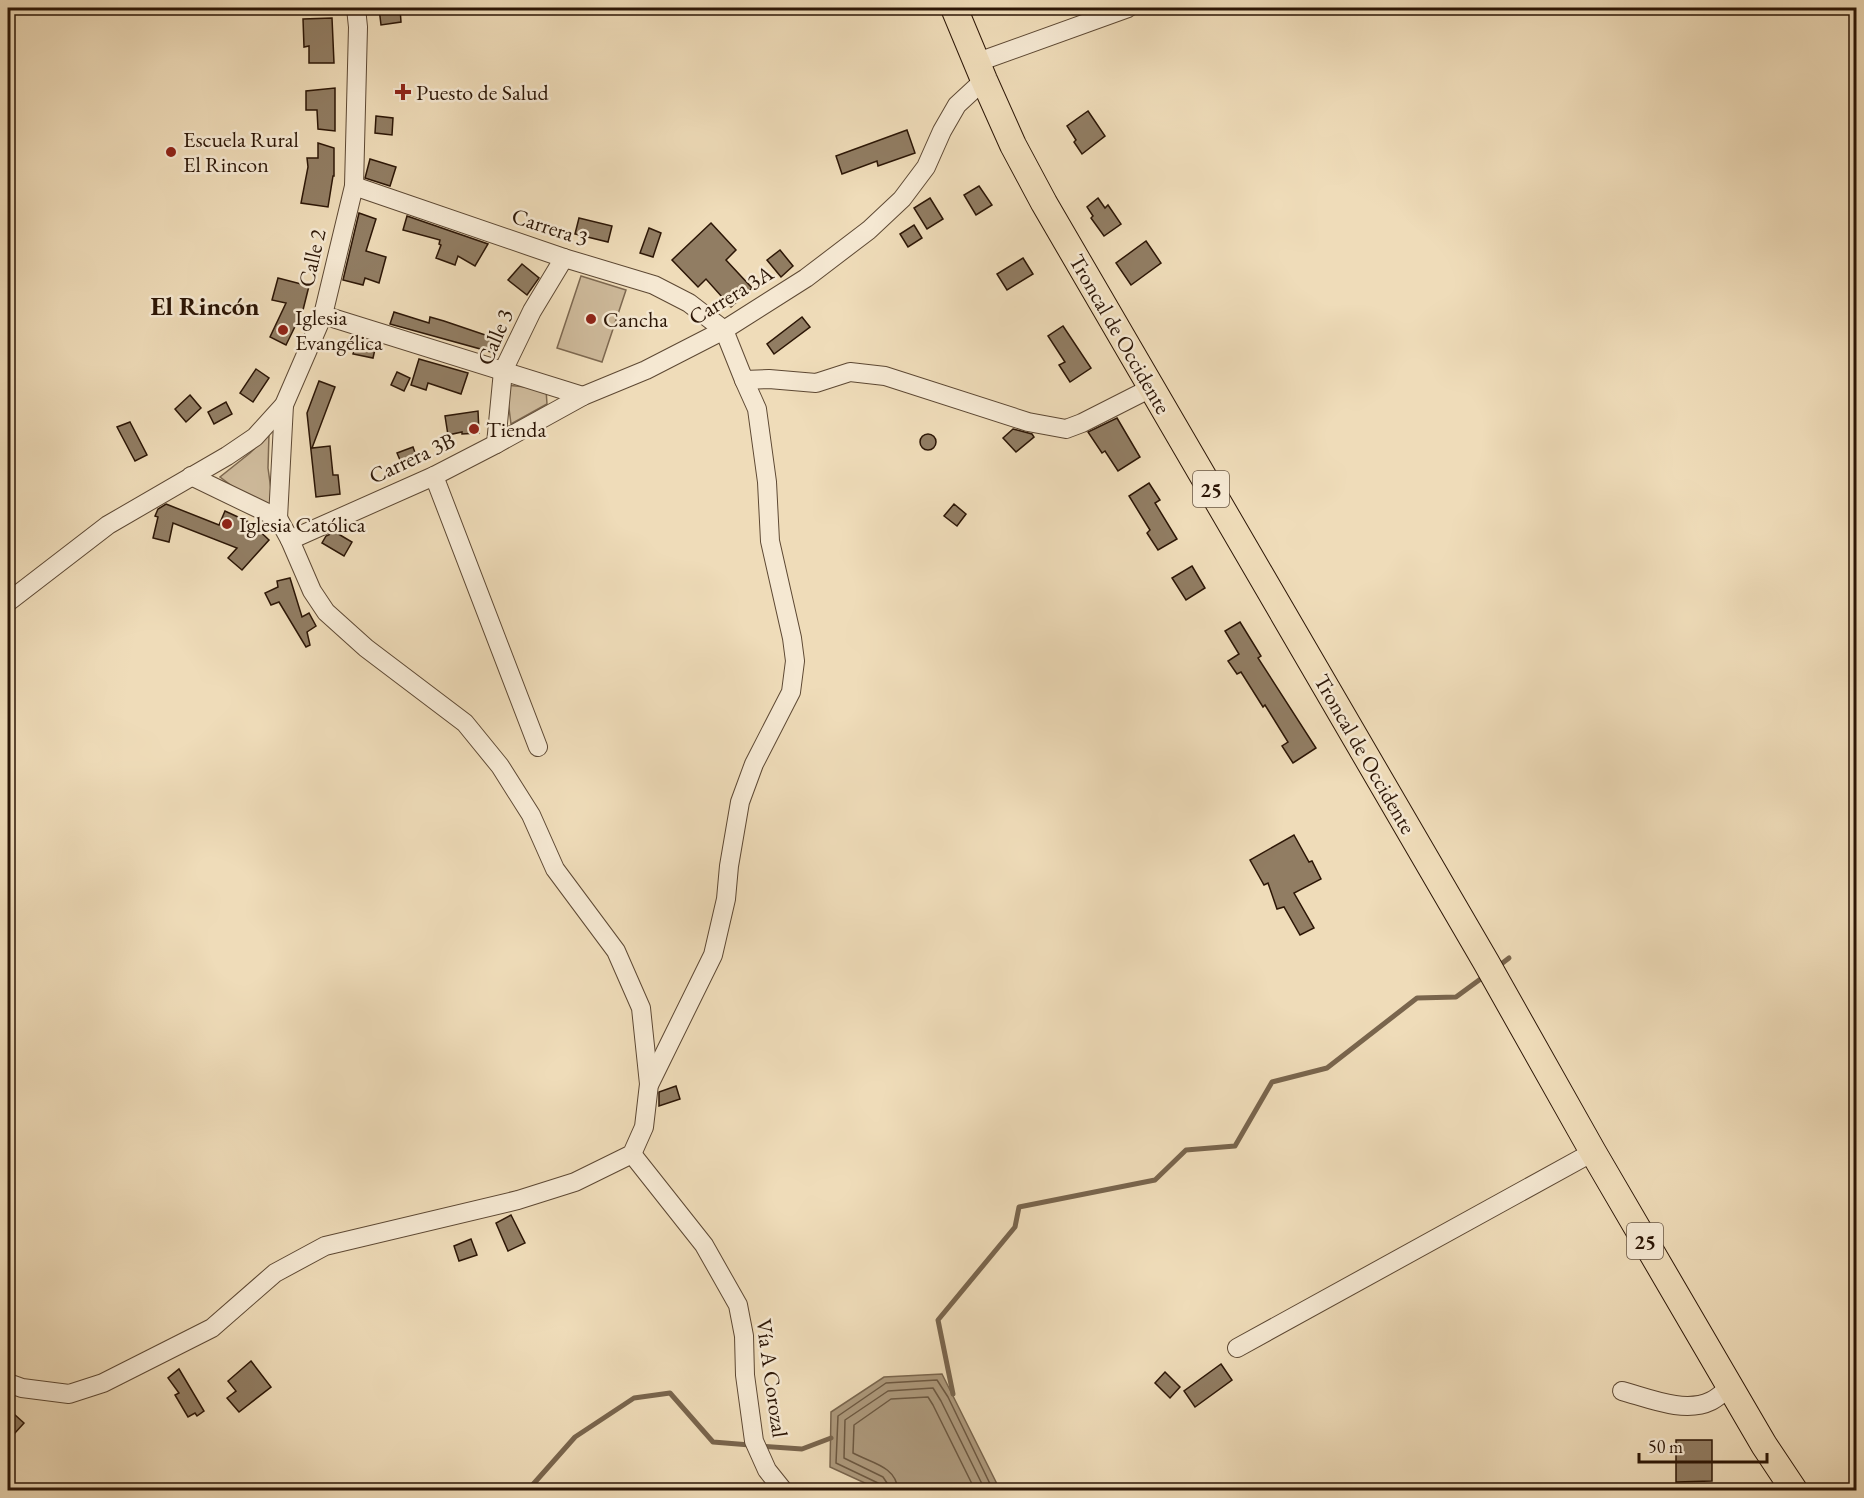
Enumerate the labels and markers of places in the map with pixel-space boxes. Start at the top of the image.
place label: Puesto de Salud [416,78,550,107]
marker: Puesto de Salud [394,83,412,101]
place label: Escuela Rural El Rincon [183,125,299,179]
marker: Escuela Rural El Rincon [164,145,178,159]
place label: Iglesia Evangélica [295,303,383,357]
place label: Cancha [603,305,668,334]
marker: Cancha [584,312,598,326]
marker: Iglesia Evangélica [276,323,290,337]
place label: Tienda [486,415,546,444]
marker: Tienda [467,422,481,436]
place label: Iglesia Católica [239,510,366,539]
marker: Iglesia Católica [220,517,234,531]

